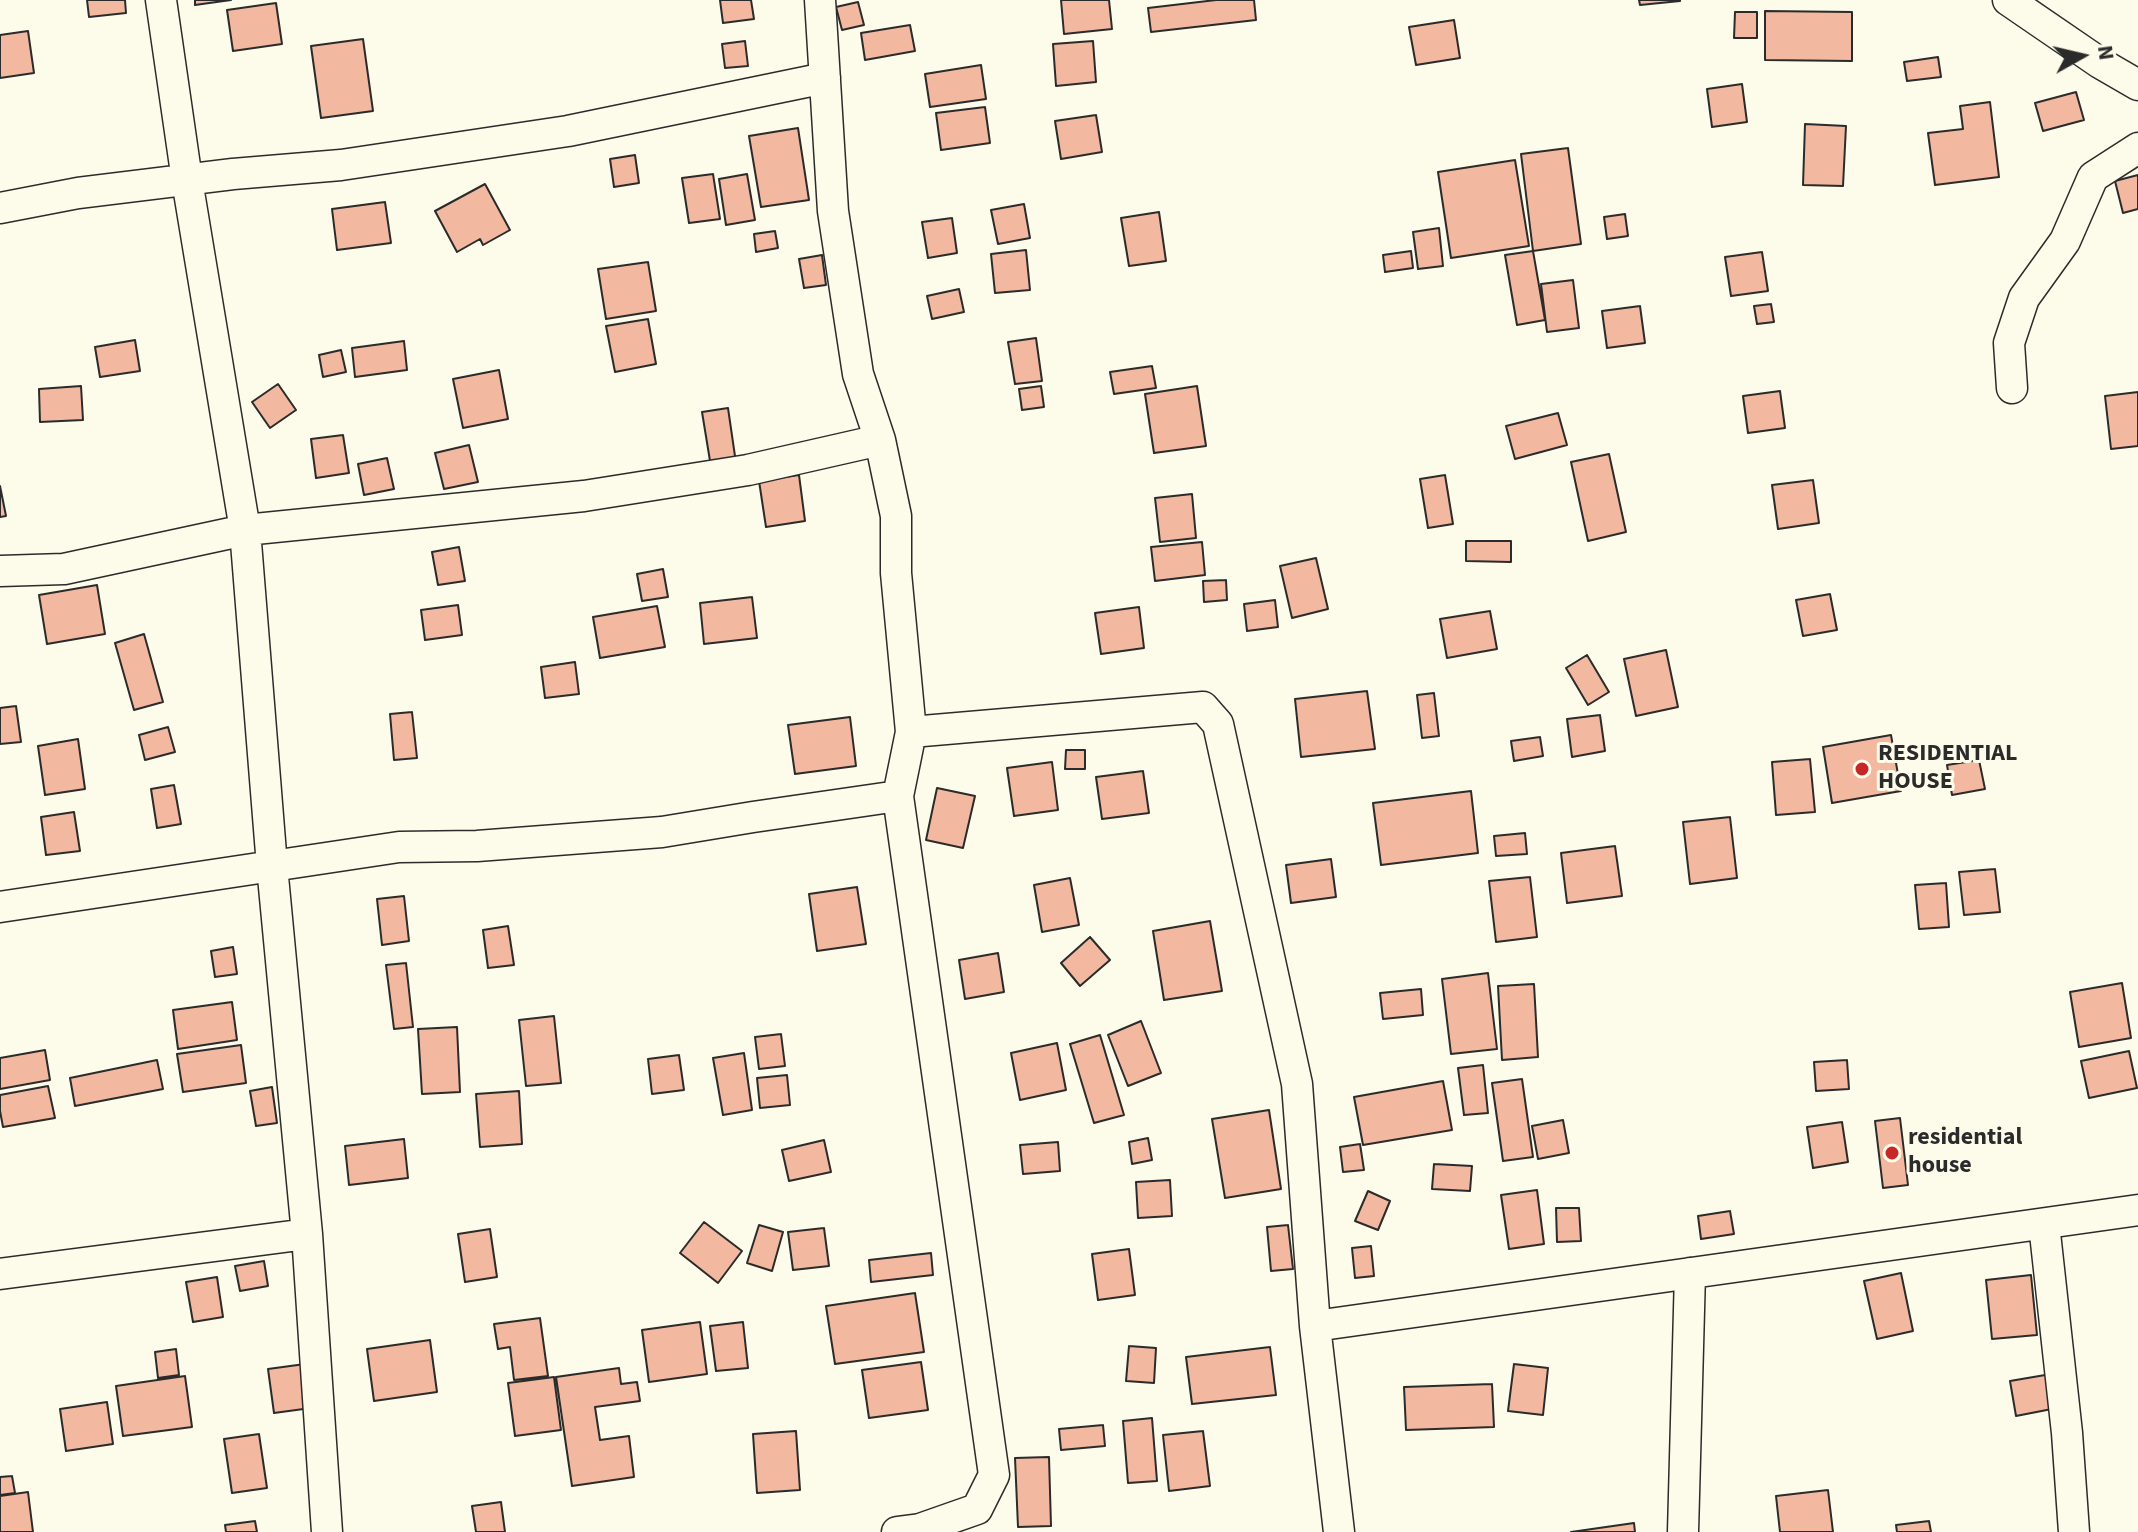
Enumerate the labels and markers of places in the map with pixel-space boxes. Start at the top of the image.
place label: RESIDENTIAL HOUSE [1878,741,2018,797]
marker: RESIDENTIAL HOUSE [1853,760,1871,778]
place label: residential house [1908,1125,2022,1181]
marker: residential house [1883,1144,1901,1162]

